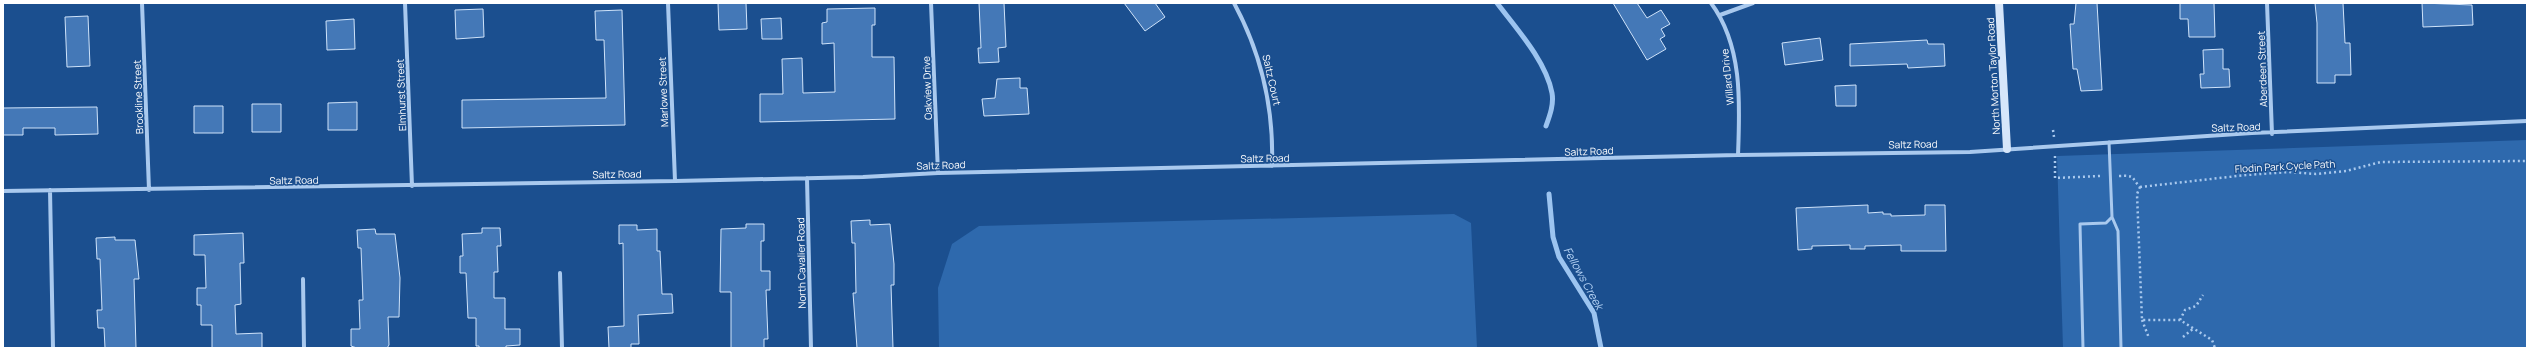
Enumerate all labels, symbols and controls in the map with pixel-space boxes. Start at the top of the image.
street label: North Morton Taylor Road [1983,17,2003,135]
street label: Aberdeen Street [2254,31,2270,107]
street label: Willard Drive [1717,48,1737,106]
street label: Saltz Court [1259,53,1285,107]
street label: Oakview Drive [919,56,935,120]
street label: Marlowe Street [655,57,671,127]
street label: Elmhurst Street [393,59,409,131]
street label: Brookline Street [130,60,146,134]
street label: Saltz Road [2211,119,2261,135]
street label: Saltz Road [1888,137,1938,151]
street label: Saltz Road [1564,143,1614,159]
street label: Saltz Road [1240,151,1290,165]
street label: Flodin Park Cycle Path [2234,156,2336,176]
street label: Saltz Road [916,157,966,173]
street label: Saltz Road [592,167,642,181]
street label: Saltz Road [269,173,319,187]
street label: North Cavalier Road [793,217,809,309]
water label: Fellows Creek [1561,244,1608,313]

